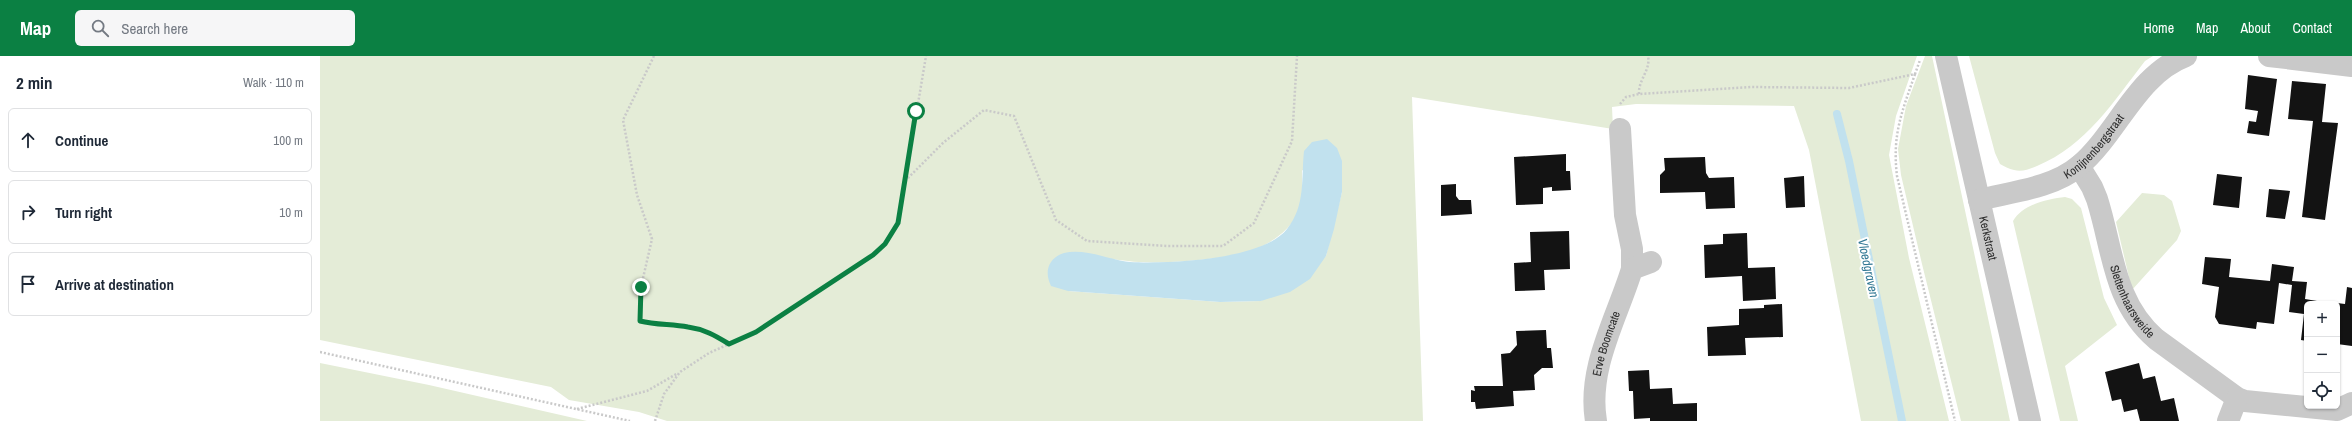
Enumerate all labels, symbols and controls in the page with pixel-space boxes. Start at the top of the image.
search box [75,10,355,46]
text: Map [20,15,51,41]
icon: search [89,17,111,39]
text: Search here [121,18,188,39]
text: Home [2143,19,2174,37]
text: Map [2196,19,2218,37]
text: About [2240,19,2270,37]
text: Contact [2292,19,2332,37]
text: 2 min [16,71,52,94]
text: Walk · 110 m [243,74,304,91]
route start [907,102,925,120]
street label: Konijnenbergstraat [2061,111,2128,183]
icon: ahead [17,129,39,151]
text: Continue [55,130,108,151]
text: 100 m [273,132,303,149]
icon: right [17,201,39,223]
text: Turn right [55,202,112,223]
text: 10 m [279,204,303,221]
street label: Kerkstraat [1975,215,2001,262]
water label: Vloedgraven [1854,237,1883,299]
street label: Slettenhaarsweide [2106,263,2158,342]
icon: arrive [17,273,39,295]
text: Arrive at destination [55,274,174,295]
route end [632,278,650,296]
map controls [2304,301,2340,409]
button: + [2304,301,2340,337]
street label: Erve Boomcate [1589,309,1624,377]
button: − [2304,337,2340,373]
button: locate [2304,373,2340,409]

